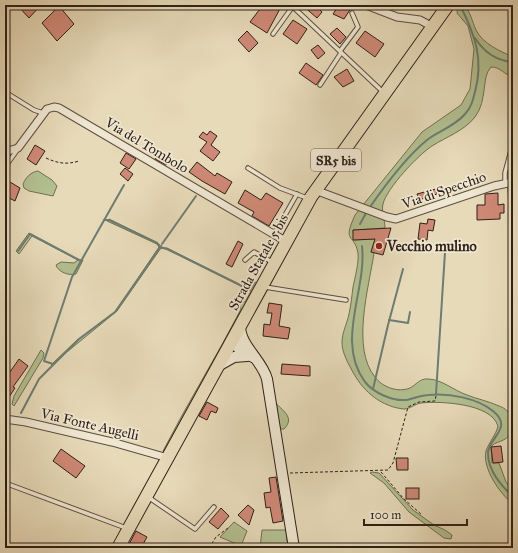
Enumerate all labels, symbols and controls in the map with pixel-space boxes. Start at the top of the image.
street label: Via del Tombolo [101,113,191,177]
road number: SR5 bis [311,149,361,171]
street label: Via di Specchio [399,168,488,213]
street label: Strada Statale 5 bis [225,211,292,313]
place label: Vecchio mulino [386,238,477,255]
marker: Vecchio mulino [374,241,384,251]
street label: Via Fonte Augelli [38,405,141,444]
scale bar [364,501,467,527]
text: 100 m [370,508,401,522]

